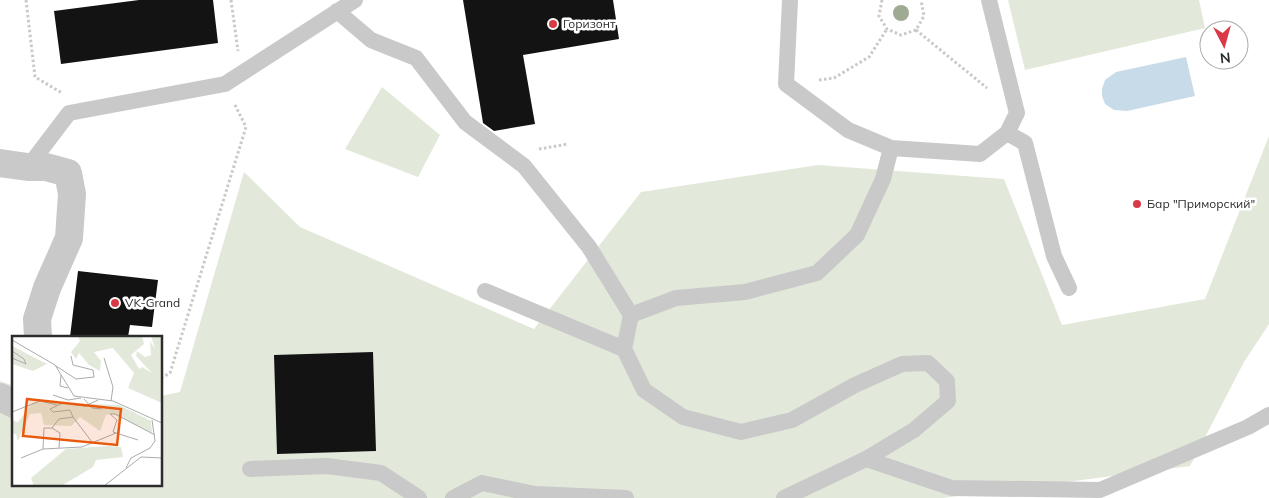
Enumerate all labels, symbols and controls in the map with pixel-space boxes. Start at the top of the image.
place label: Горизонт [563,16,616,31]
marker: Горизонт [547,18,559,30]
north arrow [1199,20,1249,70]
text: N [1219,48,1232,67]
place label: Бар "Приморский" [1147,196,1255,211]
marker: Бар "Приморский" [1131,198,1143,210]
place label: VK-Grand [125,295,180,310]
marker: VK-Grand [109,297,121,309]
inset map [12,336,162,486]

